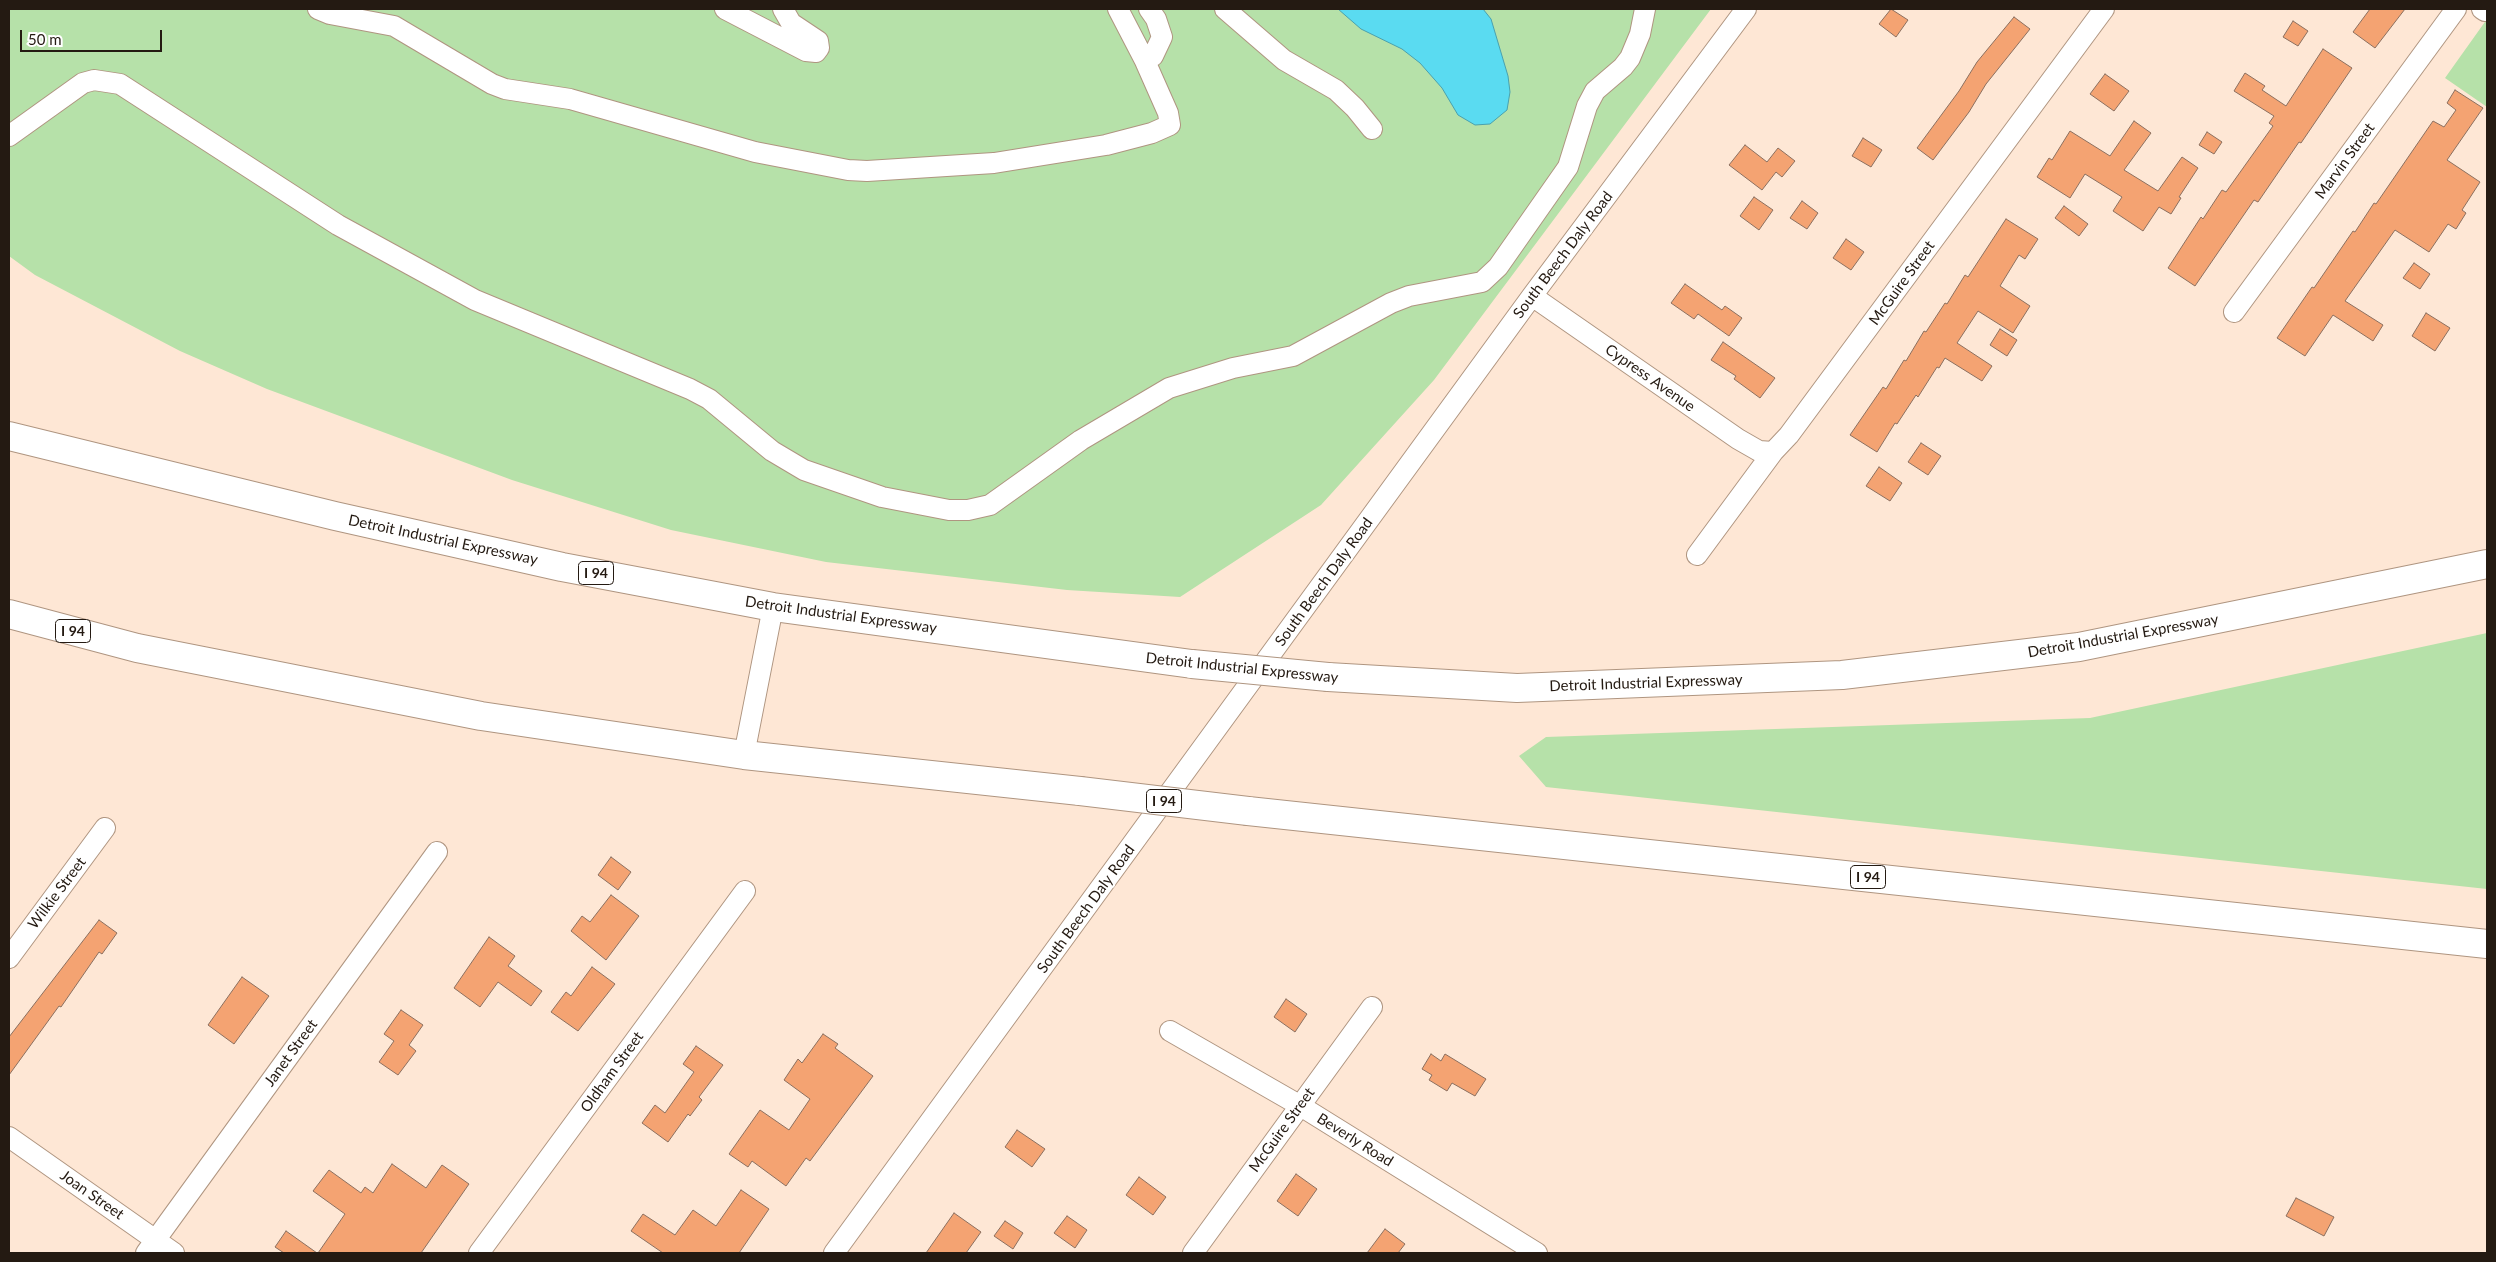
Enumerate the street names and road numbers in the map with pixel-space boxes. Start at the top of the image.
street label: Marvin Street [2311,119,2379,203]
street label: South Beech Daly Road [1509,188,1617,322]
street label: McGuire Street [1865,237,1939,329]
street label: Cypress Avenue [1602,340,1698,416]
street label: Detroit Industrial Expressway [347,511,539,569]
street label: South Beech Daly Road [1271,514,1377,650]
road number: I 94 [578,562,614,584]
street label: Detroit Industrial Expressway [744,593,938,637]
street label: Detroit Industrial Expressway [2026,610,2220,662]
road number: I 94 [56,620,90,642]
street label: Detroit Industrial Expressway [1145,649,1339,687]
street label: Detroit Industrial Expressway [1549,671,1743,695]
road number: I 94 [1146,789,1182,812]
street label: South Beech Daly Road [1033,841,1139,977]
street label: Wilkie Street [24,854,90,932]
road number: I 94 [1850,866,1886,889]
street label: Janet Street [261,1016,321,1090]
street label: Oldham Street [577,1028,647,1116]
street label: McGuire Street [1245,1084,1319,1176]
street label: Beverly Road [1313,1109,1397,1171]
street label: Joan Street [57,1166,127,1224]

